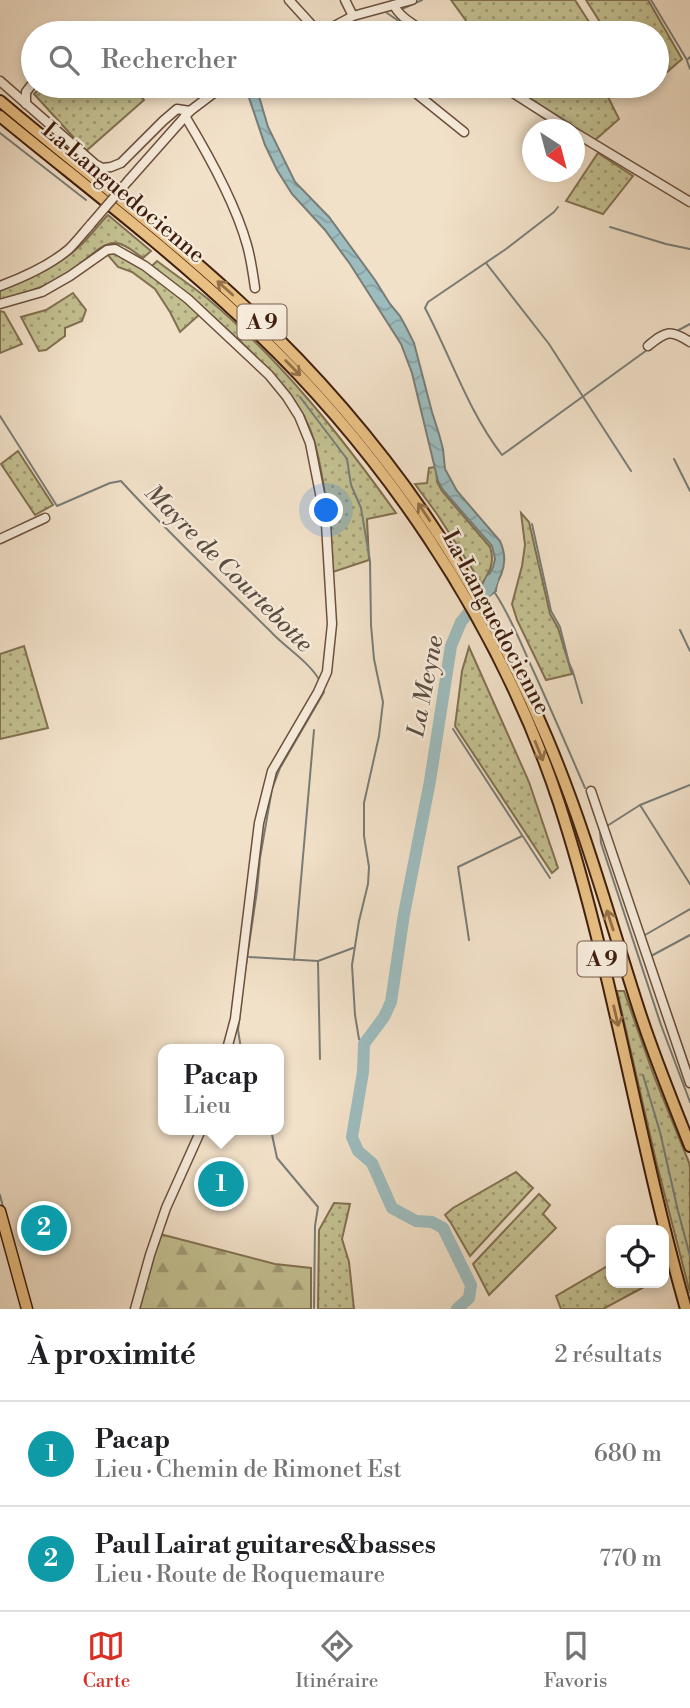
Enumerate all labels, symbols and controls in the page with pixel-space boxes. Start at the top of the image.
search box [21,21,669,98]
icon: search [45,41,83,79]
text: Rechercher [101,44,237,76]
street label: La Languedocienne [36,116,211,269]
north arrow [522,119,585,182]
one-way arrow [217,279,234,296]
road number: A 9 [238,304,286,340]
one-way arrow [284,360,301,377]
water label: Mayre de Courtebotte [138,478,319,659]
your location [309,493,343,527]
one-way arrow [417,503,431,522]
street label: La Languedocienne [436,526,557,719]
water label: La Meyne [401,633,450,740]
one-way arrow [534,739,547,761]
one-way arrow [603,909,616,931]
road number: A 9 [578,942,626,976]
one-way arrow [609,1004,623,1027]
popup [158,1044,284,1135]
text: Pacap [183,1060,259,1092]
text: Lieu [183,1092,231,1120]
pin: 1 [198,1158,244,1210]
pin: 2 [21,1202,67,1254]
map controls [606,1225,669,1288]
button: locate [606,1225,669,1288]
text: À proximité [28,1336,196,1374]
text: 2 résultats [554,1341,662,1369]
text: Pacap [95,1424,170,1456]
text: 1 [45,1440,57,1468]
text: 680 m [594,1440,662,1468]
text: Lieu · Chemin de Rimonet Est [95,1456,402,1484]
text: Paul Lairat guitares&basses [95,1529,436,1561]
text: 2 [44,1545,58,1573]
text: 770 m [599,1545,662,1573]
text: Lieu · Route de Roquemaure [95,1561,385,1589]
tab: Carte [83,1627,130,1693]
tab: Itinéraire [296,1627,378,1693]
tab: Favoris [544,1627,607,1693]

